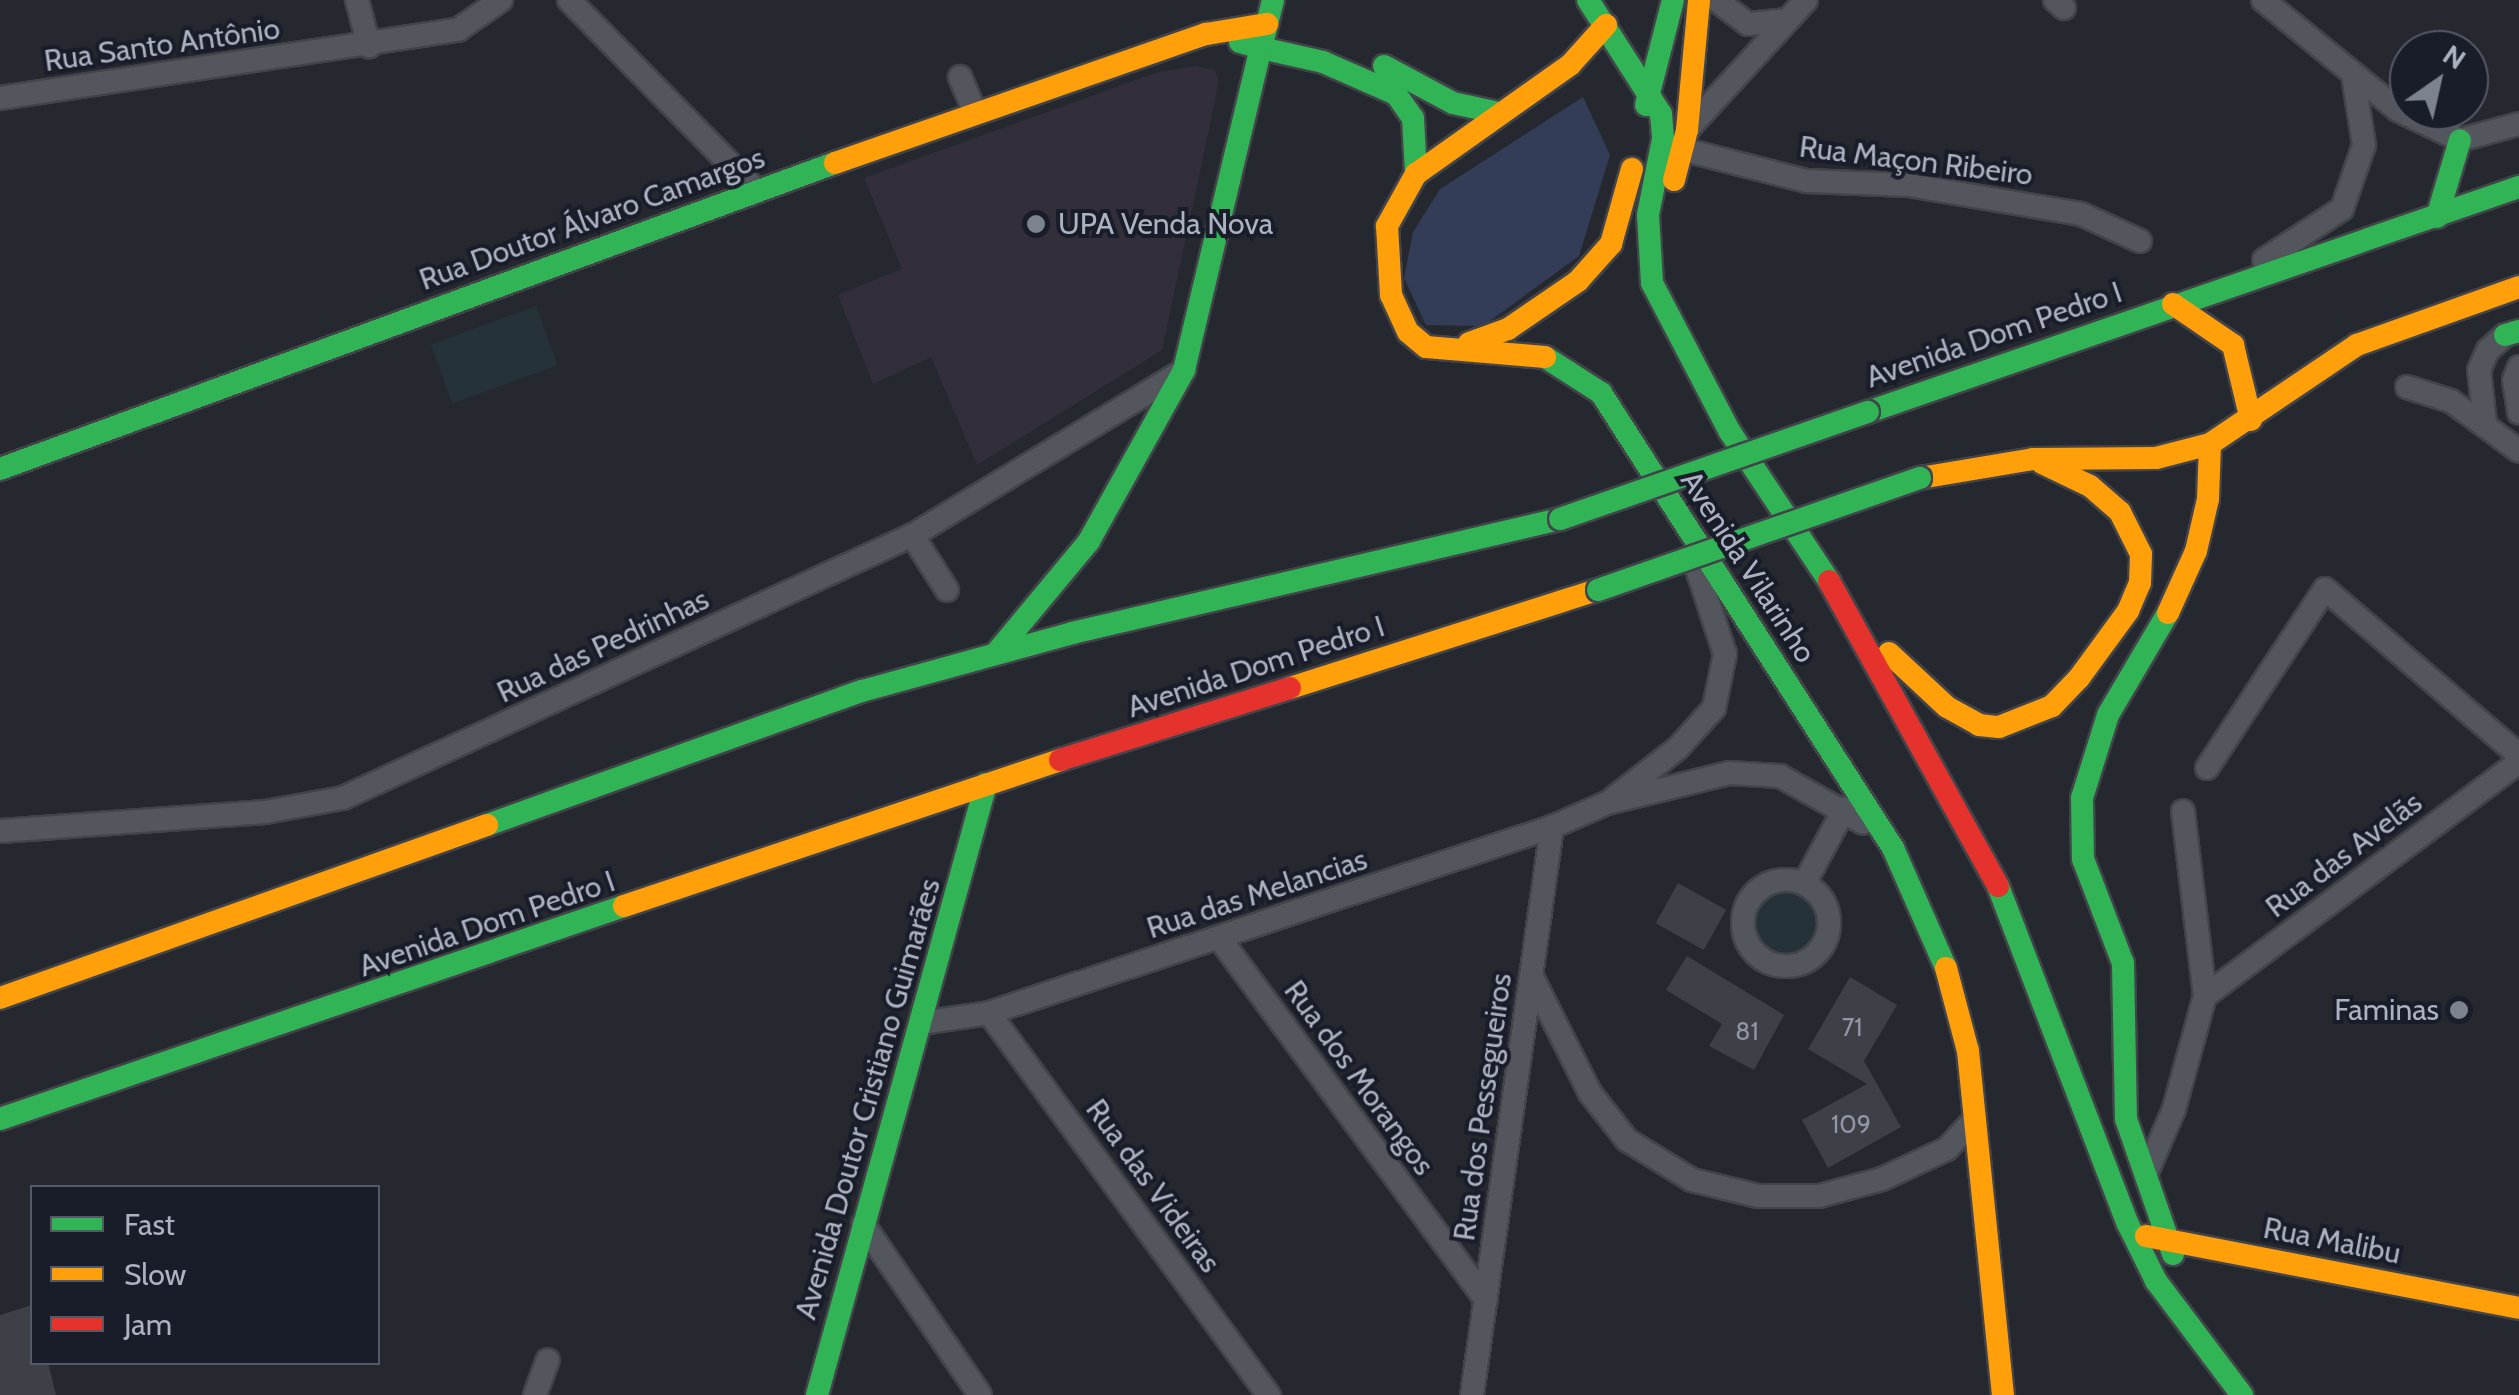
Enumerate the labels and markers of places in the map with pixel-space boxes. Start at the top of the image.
place label: UPA Venda Nova [1058,206,1273,242]
marker: UPA Venda Nova [1023,211,1049,237]
place label: Faminas [2334,992,2439,1028]
marker: Faminas [2448,999,2470,1021]

